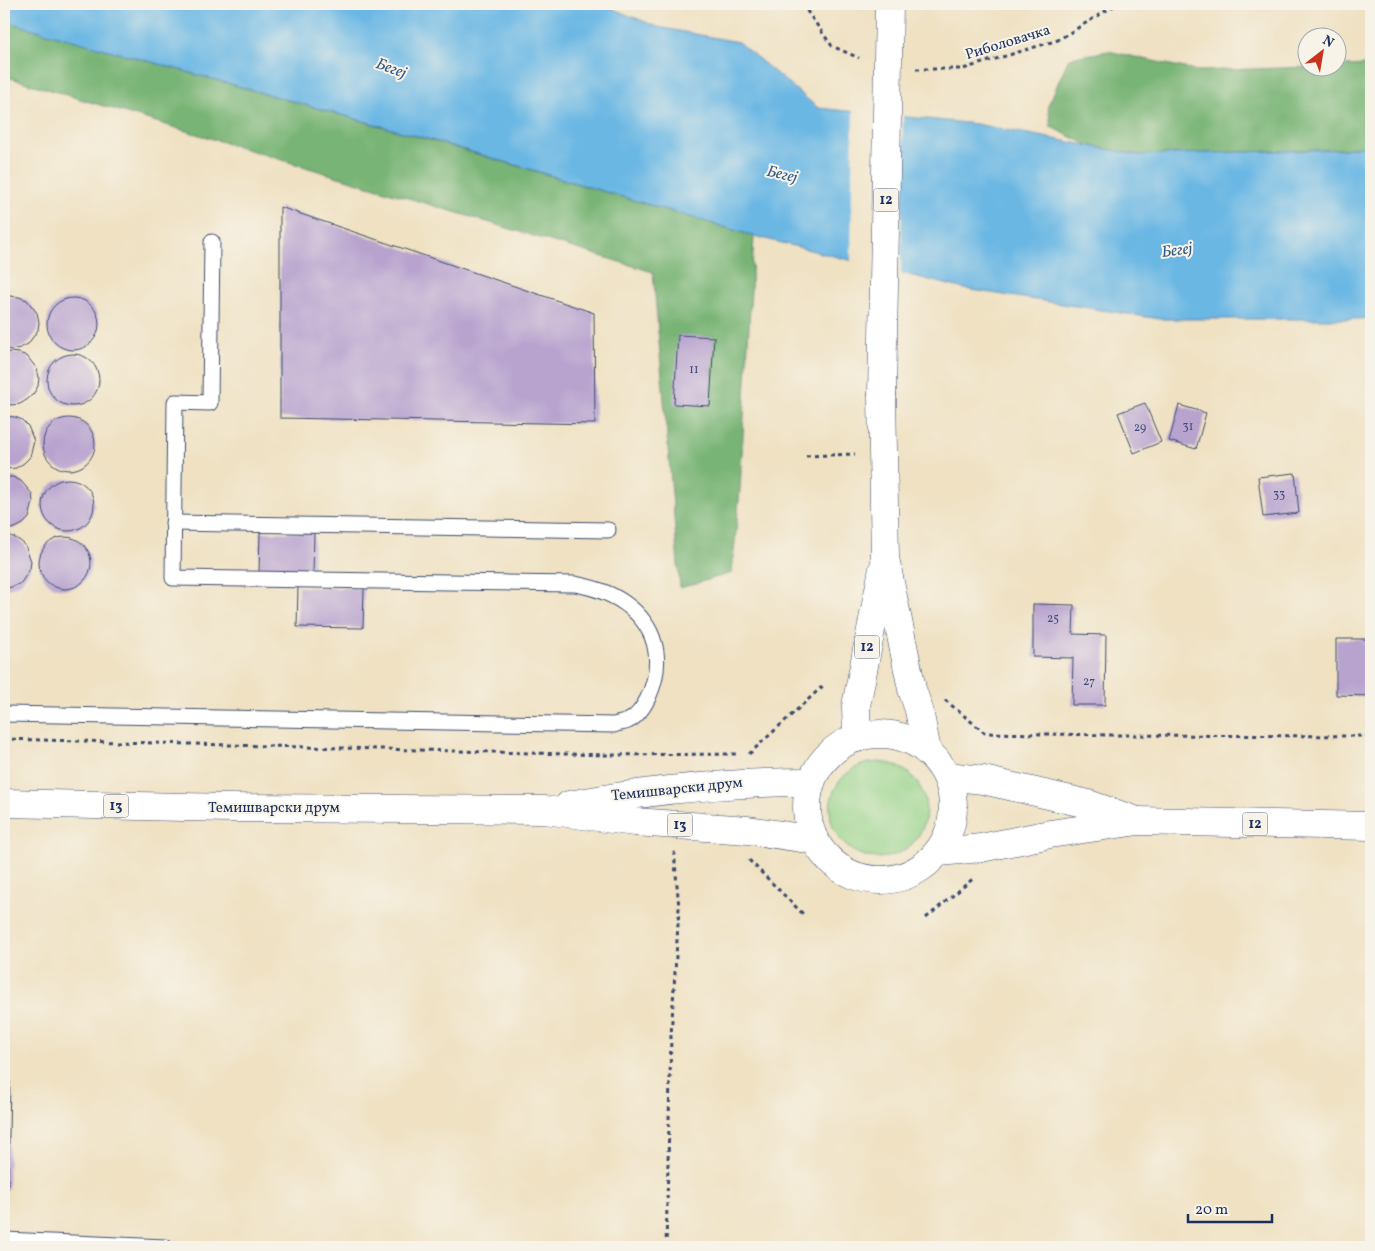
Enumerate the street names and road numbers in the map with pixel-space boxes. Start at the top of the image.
street label: Риболовачка [963,20,1053,66]
road number: 12 [874,188,898,212]
road number: 12 [854,636,880,659]
street label: Темишварски друм [610,773,744,807]
road number: 13 [104,794,128,818]
street label: Темишварски друм [208,798,340,819]
road number: 12 [1242,812,1268,836]
road number: 13 [668,814,692,836]

